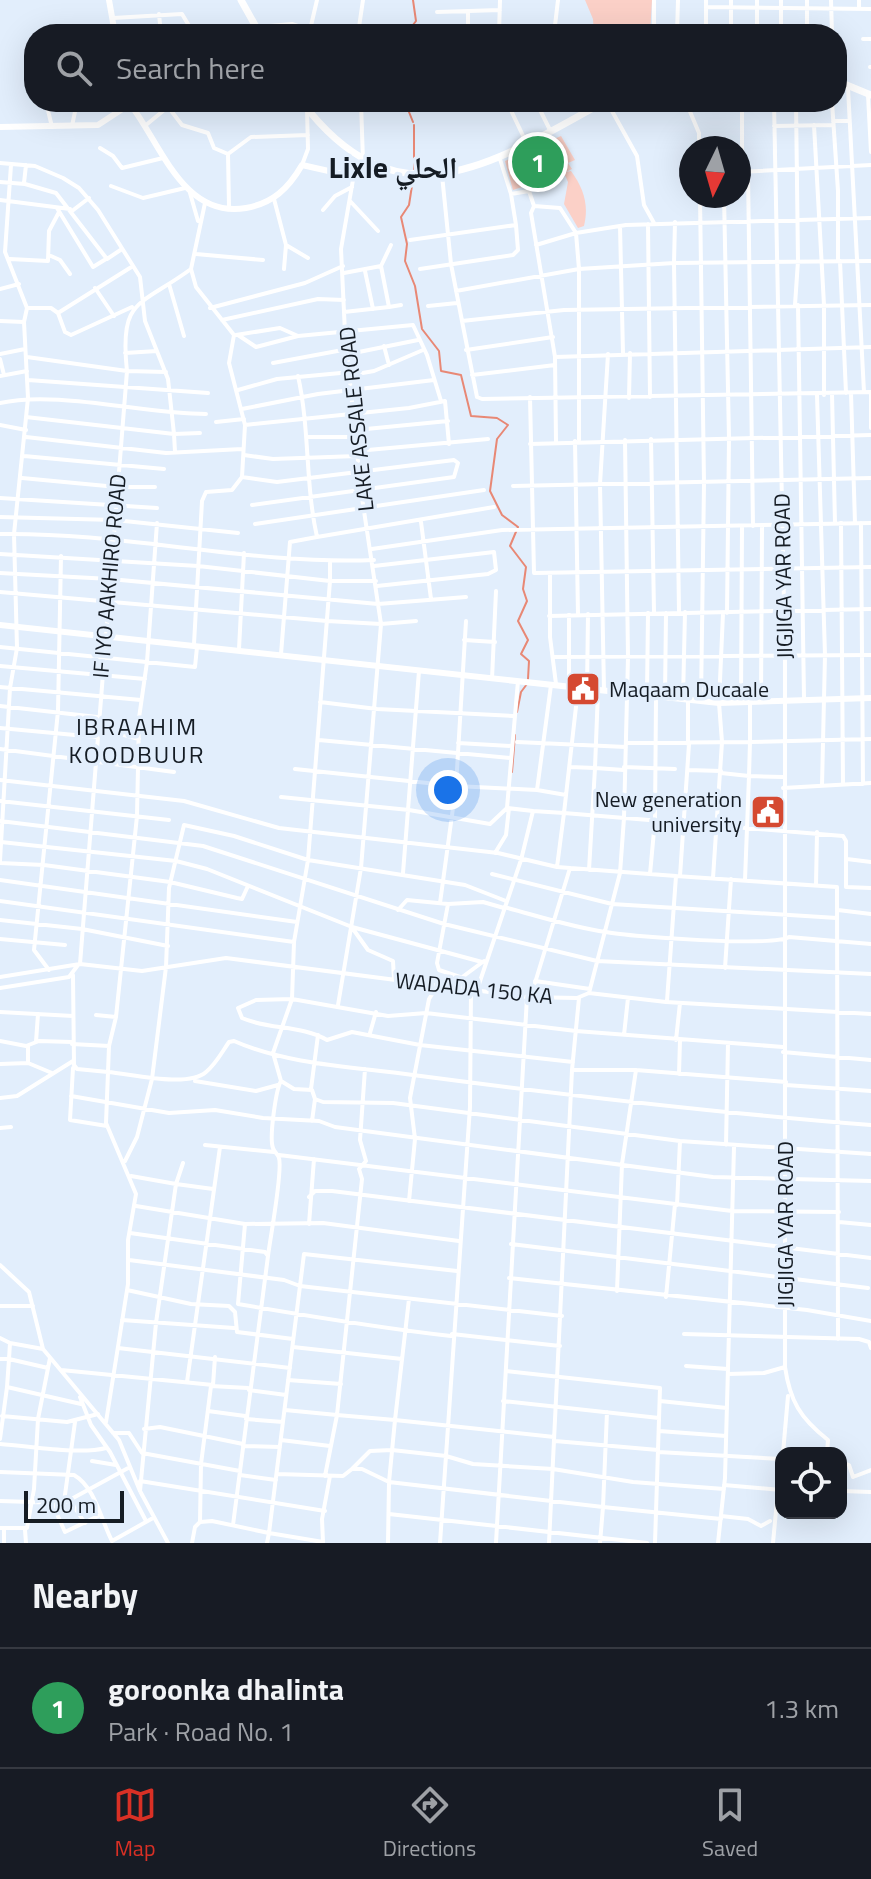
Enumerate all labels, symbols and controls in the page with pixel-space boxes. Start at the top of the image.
search box [24,24,847,112]
text: Search here [116,45,265,91]
icon: search [52,46,96,90]
pin: 1 [512,132,564,192]
north arrow [679,136,751,208]
district label: Lixle الحلي [329,144,457,191]
street label: LAKE ASSALE ROAD [329,325,383,513]
street label: IF IYO AAKHIRO ROAD [83,472,135,680]
street label: JIGJIGA YAR ROAD [765,493,801,659]
public building icon: Maqaam Ducaale [564,670,602,708]
place label: Maqaam Ducaale [609,672,769,706]
district label: IBRAAHIM KOODBUUR [69,708,205,772]
your location [428,770,468,810]
place label: New generation university [595,782,742,841]
public building icon: New generation university [749,793,787,831]
street label: WADADA 150 KA [393,963,555,1013]
street label: JIGJIGA YAR ROAD [768,1141,802,1307]
map controls [775,1447,847,1519]
button: locate [775,1447,847,1519]
scale bar [24,1487,124,1523]
text: 200 m [36,1488,96,1522]
text: Nearby [32,1569,138,1621]
text: goroonka dhalinta [108,1666,344,1712]
text: 1 [51,1689,65,1728]
text: 1.3 km [764,1689,839,1728]
text: Park · Road No. 1 [108,1712,294,1751]
tab: Map [113,1783,157,1865]
tab: Directions [383,1783,476,1865]
tab: Saved [702,1783,758,1865]

